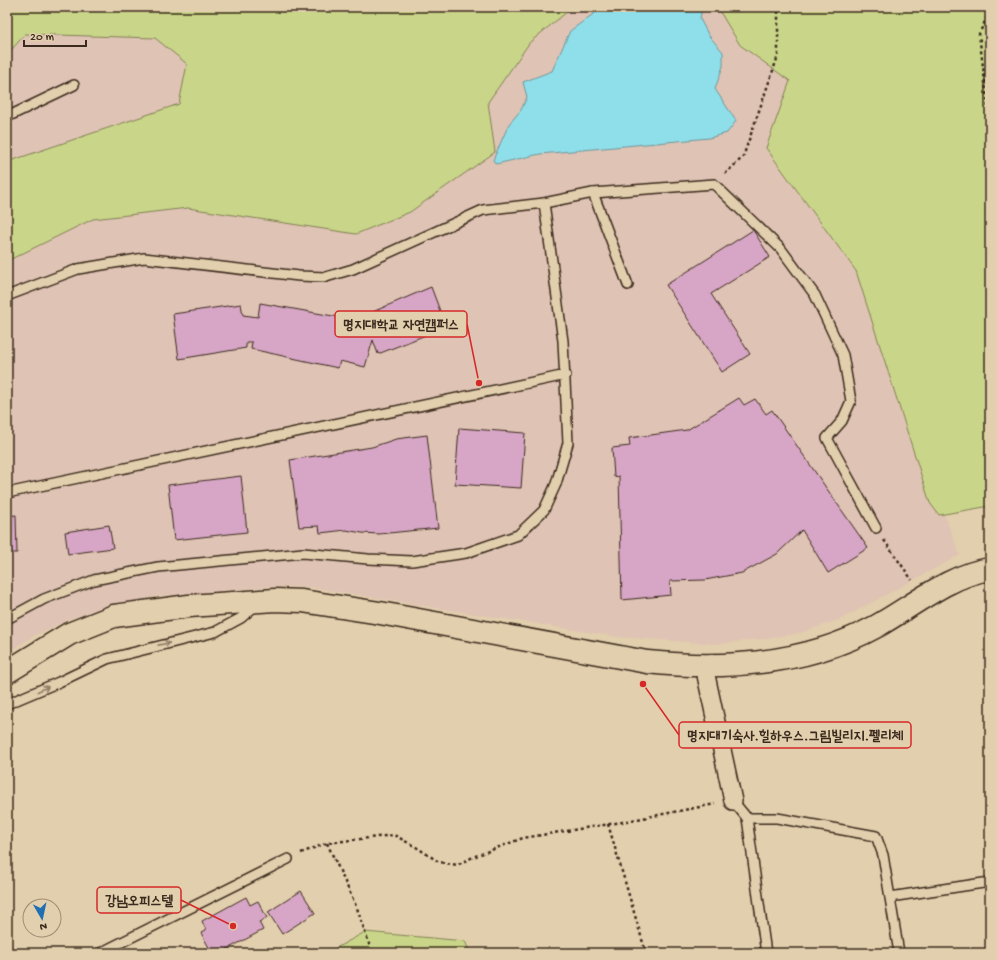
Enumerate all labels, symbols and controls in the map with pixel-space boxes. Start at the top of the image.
scale bar [24,22,86,48]
text: 20 m [30,31,55,45]
callout: 명지대학교 자연캠퍼스 [335,311,467,337]
text: 명지대학교 자연캠퍼스 [343,318,459,335]
one-way arrow [157,640,170,648]
one-way arrow [37,685,49,693]
callout: 명지대기숙사.힐하우스.그림빌리지.펠리체 [679,722,911,748]
text: 명지대기숙사.힐하우스.그림빌리지.펠리체 [687,729,904,746]
callout: 강남오피스텔 [97,887,181,913]
text: 강남오피스텔 [105,894,174,911]
north arrow [22,898,62,938]
text: N [39,919,48,932]

